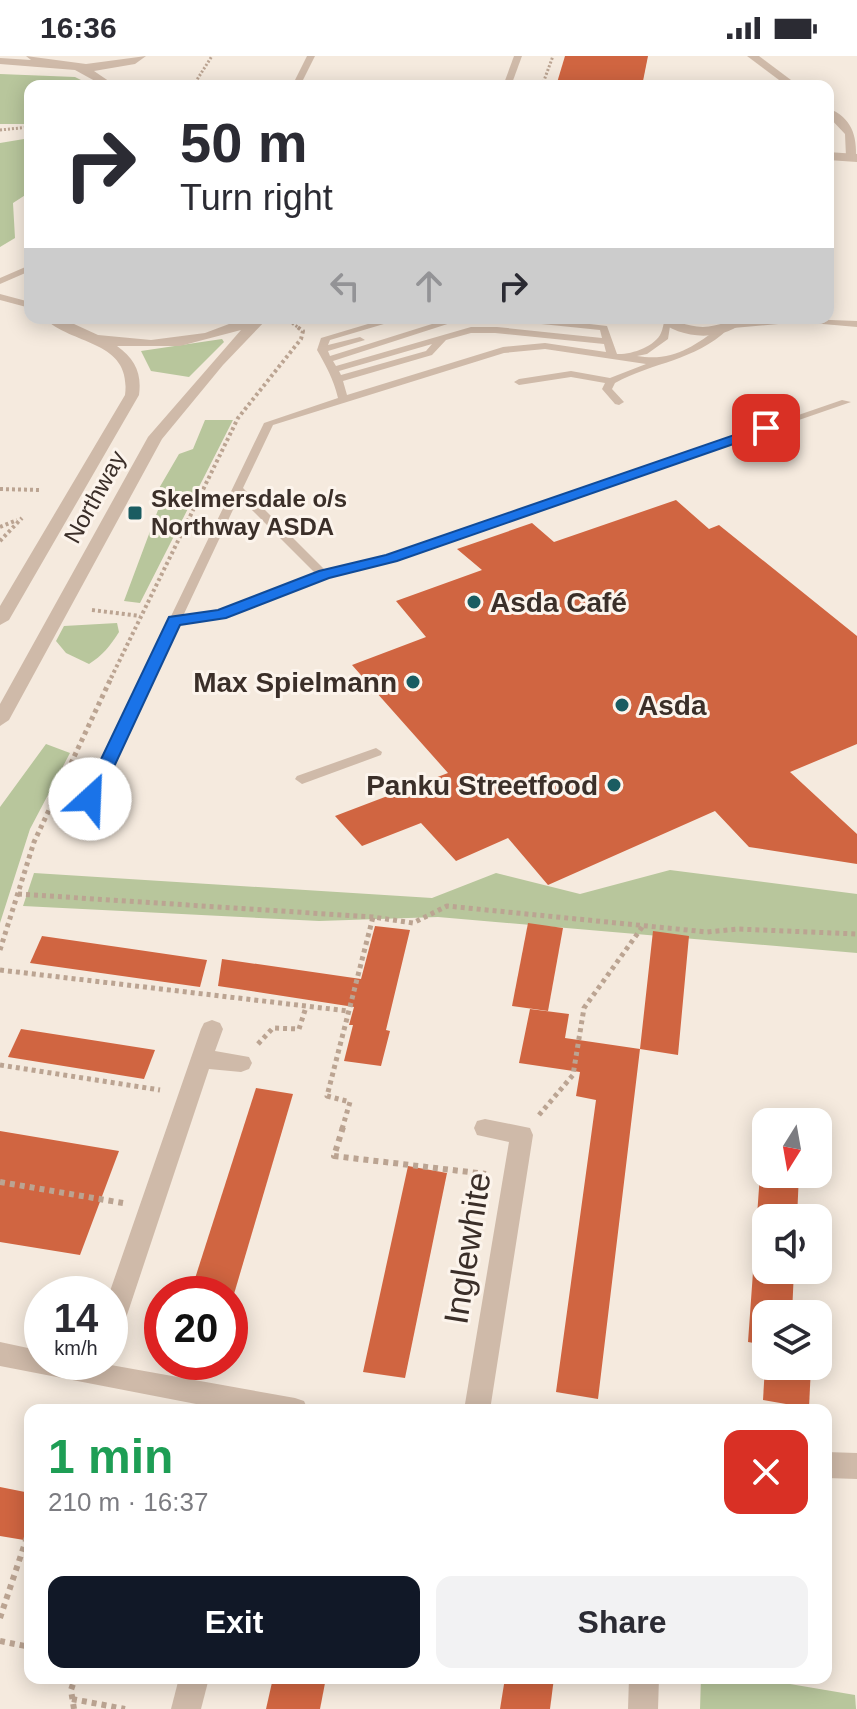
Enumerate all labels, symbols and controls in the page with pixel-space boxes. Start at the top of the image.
text: 16:36 [40,11,117,44]
text: 50 m [180,111,308,174]
icon: right [48,112,152,216]
text: Turn right [180,177,333,218]
icon: left [323,264,367,308]
icon: ahead [407,264,451,308]
icon: right [491,264,535,308]
pin [732,394,800,462]
icon: arrive [744,406,788,450]
street label: Northway [58,446,131,548]
place label: Skelmersdale o/s Northway ASDA [151,485,347,540]
marker: Skelmersdale o/s Northway ASDA [126,504,144,522]
place label: Asda Café [490,587,627,618]
marker: Asda Café [465,593,483,611]
place label: Max Spielmann [193,667,397,698]
marker: Max Spielmann [404,673,422,691]
place label: Asda [638,690,707,721]
marker: Asda [613,696,631,714]
position arrow [48,757,132,841]
place label: Panku Streetfood [366,770,598,801]
marker: Panku Streetfood [605,776,623,794]
north arrow [752,1108,832,1188]
map controls [752,1108,832,1380]
street label: Inglewhite [436,1169,498,1327]
button: sound [752,1204,832,1284]
speed limit sign: 20 [144,1276,248,1380]
text: 14 [54,1296,98,1340]
button: layers [752,1300,832,1380]
text: km/h [54,1337,98,1359]
text: 1 min [48,1430,173,1483]
button: close [724,1430,808,1514]
text: 210 m · 16:37 [48,1487,208,1517]
button: Exit [48,1576,420,1668]
button: Share [436,1576,808,1668]

